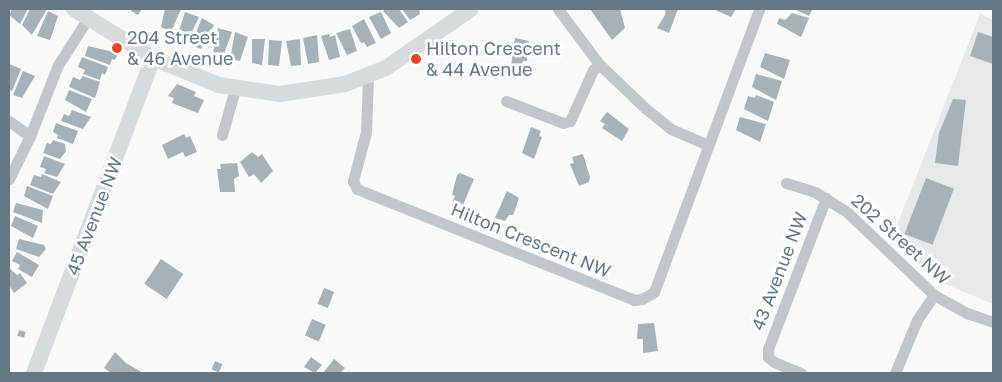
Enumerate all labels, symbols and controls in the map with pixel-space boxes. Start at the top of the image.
place label: 204 Street & 46 Avenue [127,27,233,70]
place label: Hilton Crescent & 44 Avenue [426,38,561,80]
marker: 204 Street & 46 Avenue [111,42,123,54]
marker: Hilton Crescent & 44 Avenue [410,53,422,65]
street label: 45 Avenue NW [62,154,126,278]
street label: 202 Street NW [847,189,955,289]
street label: Hilton Crescent NW [448,198,614,282]
street label: 43 Avenue NW [747,209,811,333]

